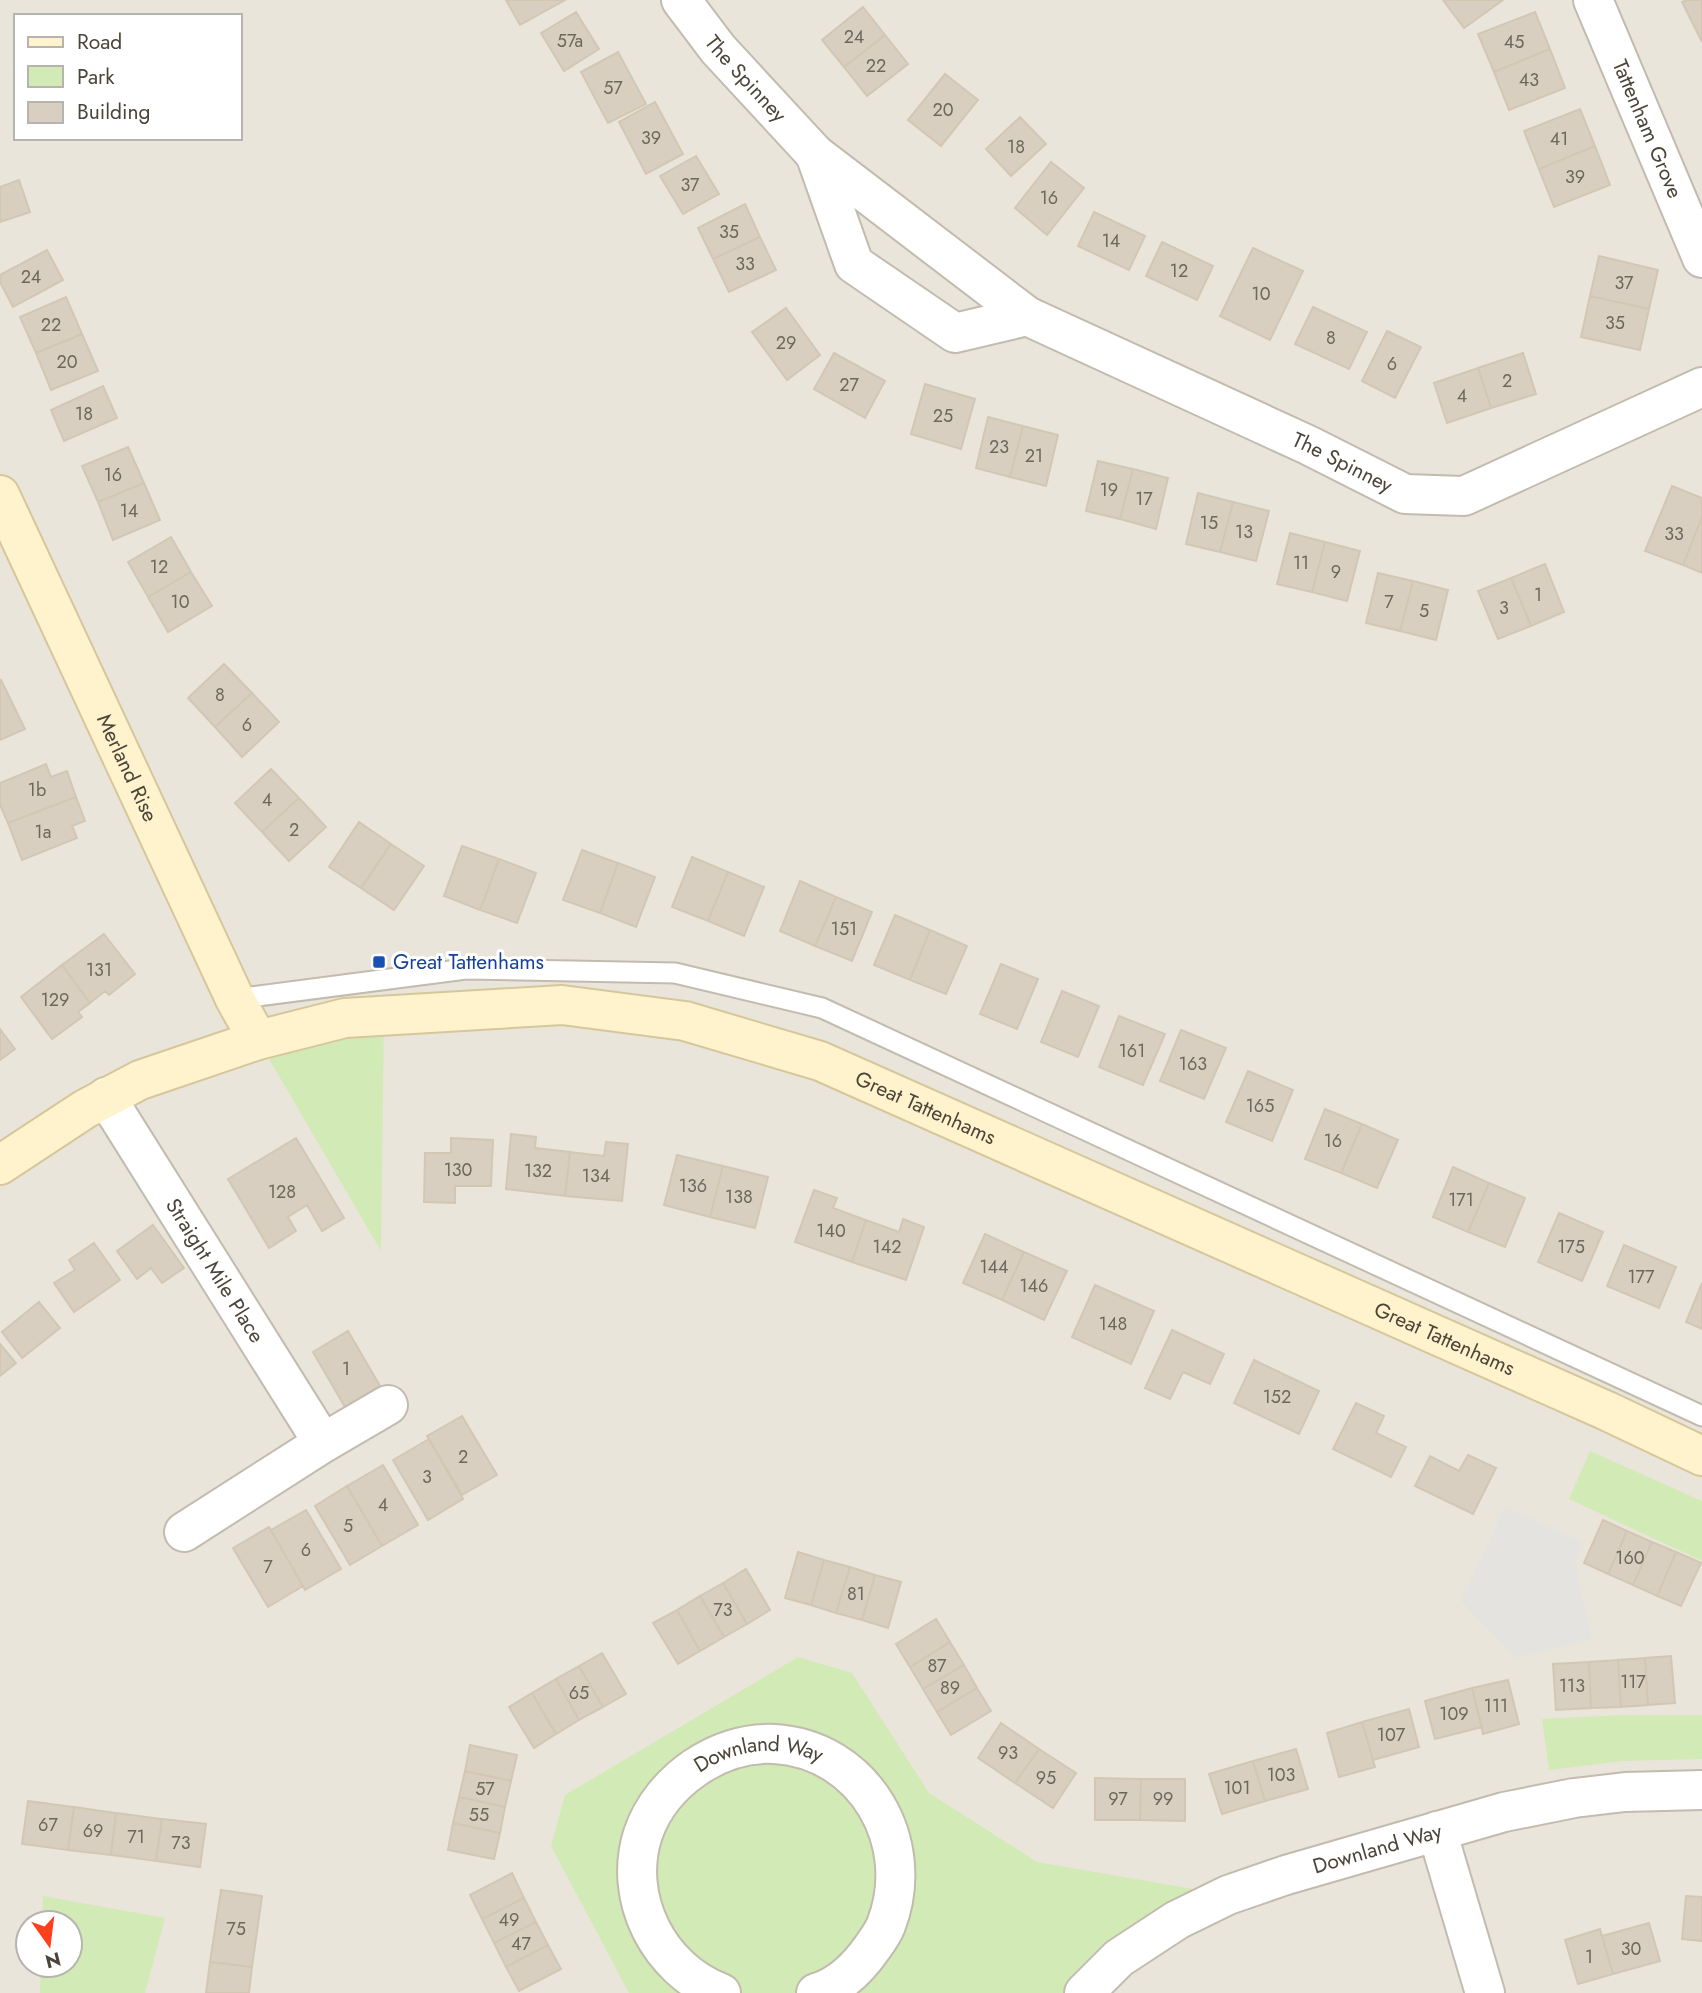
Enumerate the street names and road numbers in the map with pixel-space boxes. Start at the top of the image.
street label: The Spinney [698,29,794,129]
street label: Tattenham Grove [1605,55,1690,203]
street label: The Spinney [1287,425,1398,501]
street label: Merland Rise [89,709,165,827]
street label: Great Tattenhams [850,1063,1001,1152]
street label: Straight Mile Place [158,1193,272,1349]
street label: Great Tattenhams [1369,1294,1520,1383]
street label: Downland Way [688,1729,829,1780]
street label: Downland Way [1309,1816,1446,1881]

